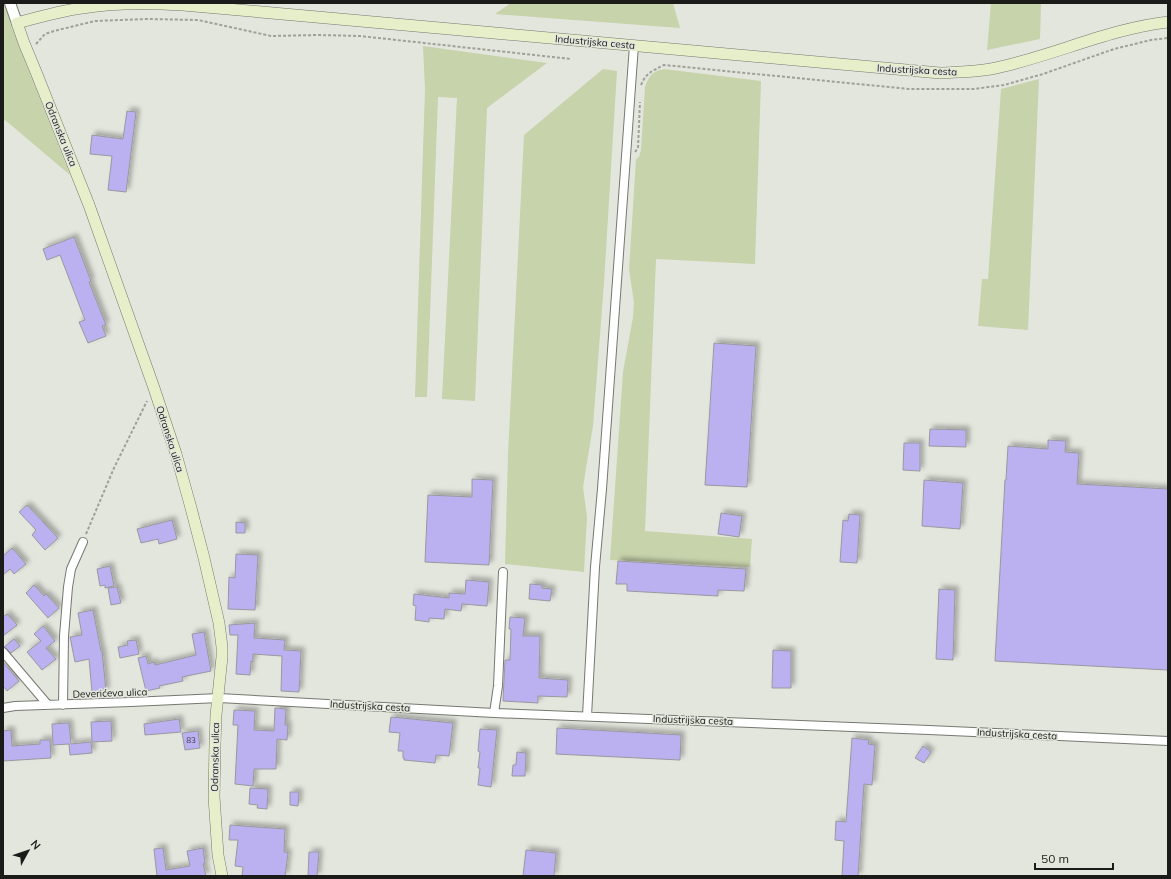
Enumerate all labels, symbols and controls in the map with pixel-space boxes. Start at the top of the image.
street label: Industrijska cesta [554,32,636,52]
street label: Industrijska cesta [877,61,957,79]
street label: Odranska ulica [42,99,80,169]
street label: Odranska ulica [153,404,187,474]
street label: Deverićeva ulica [72,685,148,701]
street label: Industrijska cesta [330,697,410,715]
street label: Industrijska cesta [653,712,733,728]
street label: Odranska ulica [208,722,222,792]
street label: Industrijska cesta [977,725,1057,743]
house number: 83 [186,735,196,745]
north arrow [8,831,48,871]
text: N [28,837,44,852]
scale bar [1035,845,1113,871]
text: 50 m [1041,851,1069,866]

